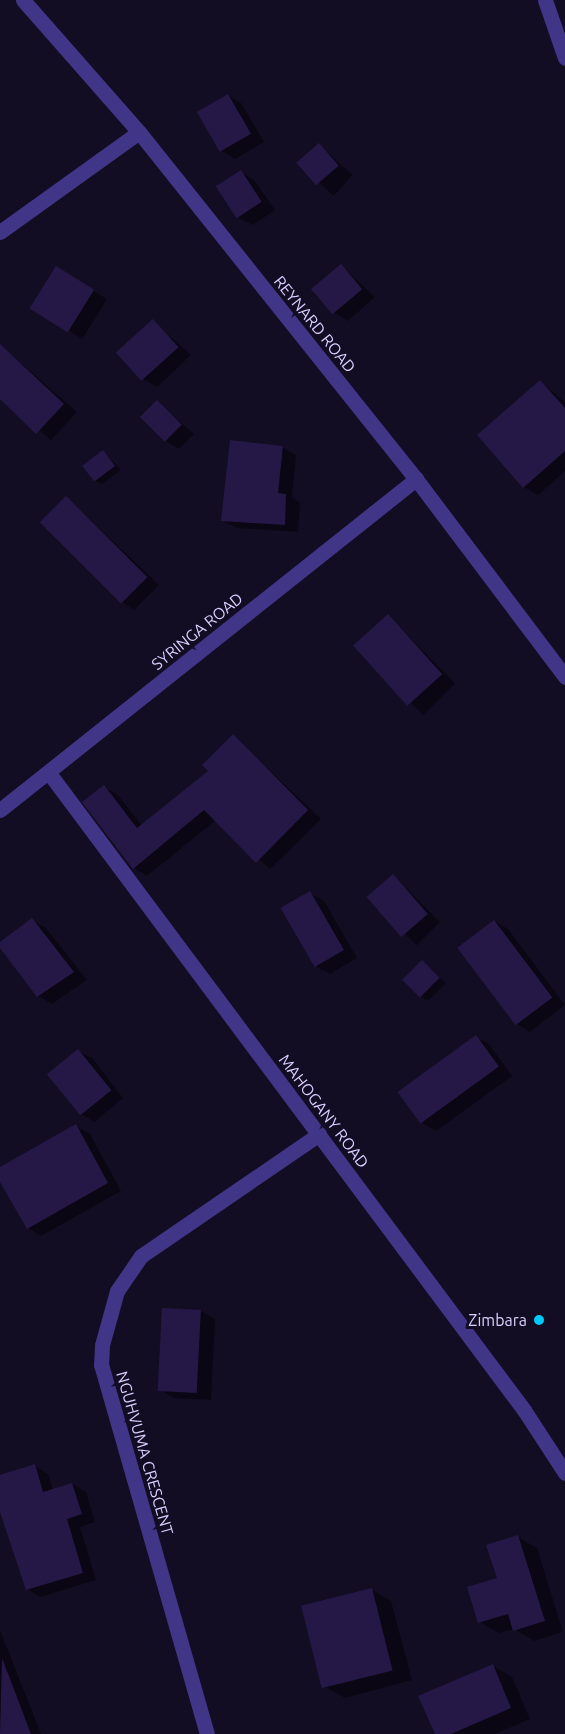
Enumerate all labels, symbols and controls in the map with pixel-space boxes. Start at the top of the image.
street label: REYNARD ROAD [270,272,360,376]
street label: SYRINGA ROAD [148,588,246,674]
street label: MAHOGANY ROAD [275,1050,373,1172]
place label: Zimbara [468,1310,527,1330]
marker: Zimbara [532,1313,546,1327]
street label: NGUHVUMA CRESCENT [112,1369,178,1537]

